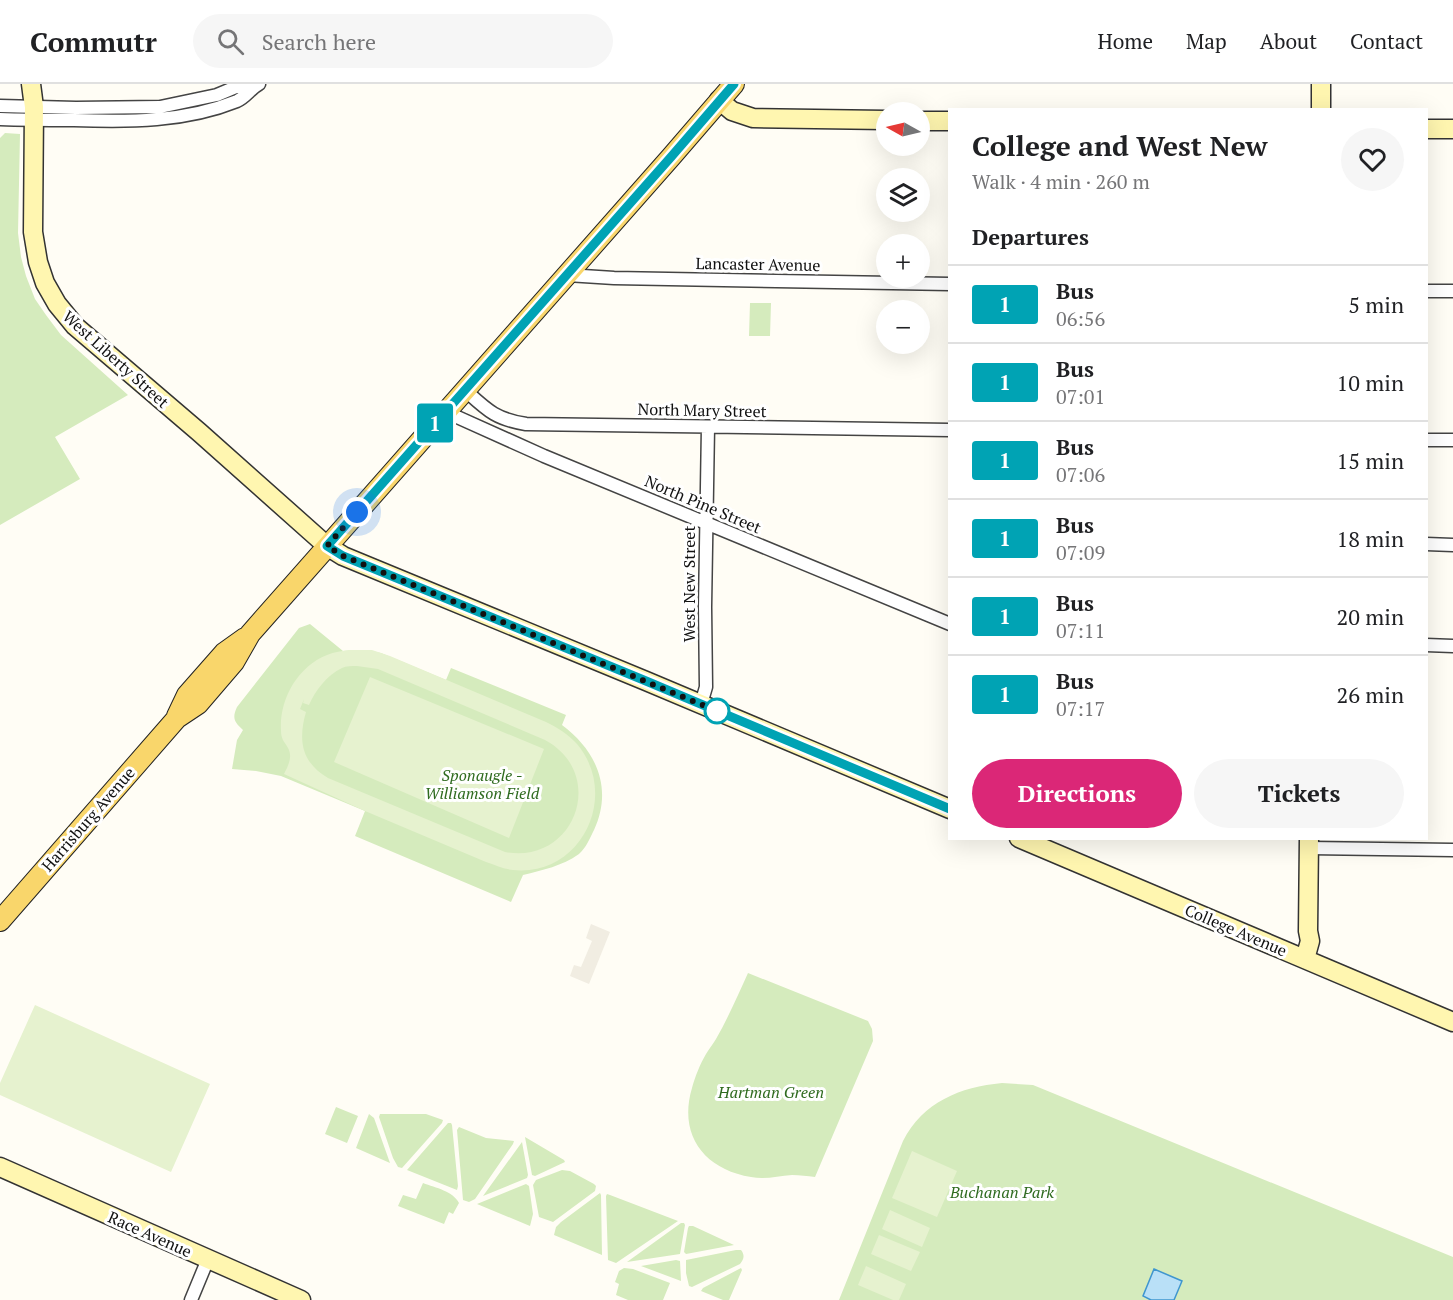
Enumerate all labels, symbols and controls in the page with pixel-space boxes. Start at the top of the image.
search box [193,14,613,68]
text: Commutr [30,23,157,60]
icon: search [214,25,247,58]
text: Search here [262,27,376,56]
text: Home [1097,27,1153,55]
text: Map [1186,27,1227,55]
text: About [1260,27,1317,55]
text: Contact [1350,27,1423,55]
north arrow [876,102,930,156]
map controls [876,102,930,354]
text: College and West New [972,127,1267,164]
button: heart [1341,128,1404,191]
button: layers [876,168,930,222]
text: Walk · 4 min · 260 m [972,168,1150,195]
text: Departures [972,222,1089,251]
button: + [876,234,930,288]
street label: Lancaster Avenue [695,252,821,276]
text: Bus [1056,276,1094,305]
text: 1 [999,290,1011,318]
text: 5 min [1348,290,1404,319]
button: − [876,300,930,354]
street label: West Liberty Street [58,305,174,413]
text: 06:56 [1056,305,1105,332]
text: Bus [1056,354,1094,383]
text: 1 [999,368,1011,396]
text: 10 min [1337,368,1404,397]
text: 07:01 [1056,383,1105,410]
street label: North Mary Street [637,398,767,422]
line badge: 1 [416,404,454,442]
text: 1 [429,409,441,437]
text: Bus [1056,432,1094,461]
text: 1 [999,446,1011,474]
text: 15 min [1337,446,1404,475]
text: 07:06 [1056,461,1105,488]
street label: North Pine Street [641,470,765,538]
your location [342,497,372,527]
text: Bus [1056,510,1094,539]
text: 1 [999,524,1011,552]
text: 18 min [1337,524,1404,553]
street label: West New Street [678,526,700,642]
text: 07:09 [1056,539,1105,566]
text: Bus [1056,588,1094,617]
text: 1 [999,602,1011,630]
text: 20 min [1337,602,1404,631]
text: 07:11 [1056,617,1105,644]
text: Bus [1056,666,1094,695]
text: 1 [999,680,1011,708]
text: 26 min [1337,680,1404,709]
text: 07:17 [1056,695,1105,722]
unlabelled marker [704,698,730,724]
button: Directions [972,759,1182,828]
button: Tickets [1194,759,1404,828]
street label: Harrisburg Avenue [36,762,140,876]
park label: Sponaugle - Williamson Field [425,764,540,804]
street label: College Avenue [1182,899,1290,961]
park label: Hartman Green [717,1081,824,1103]
park label: Buchanan Park [949,1181,1054,1203]
street label: Race Avenue [105,1206,195,1262]

